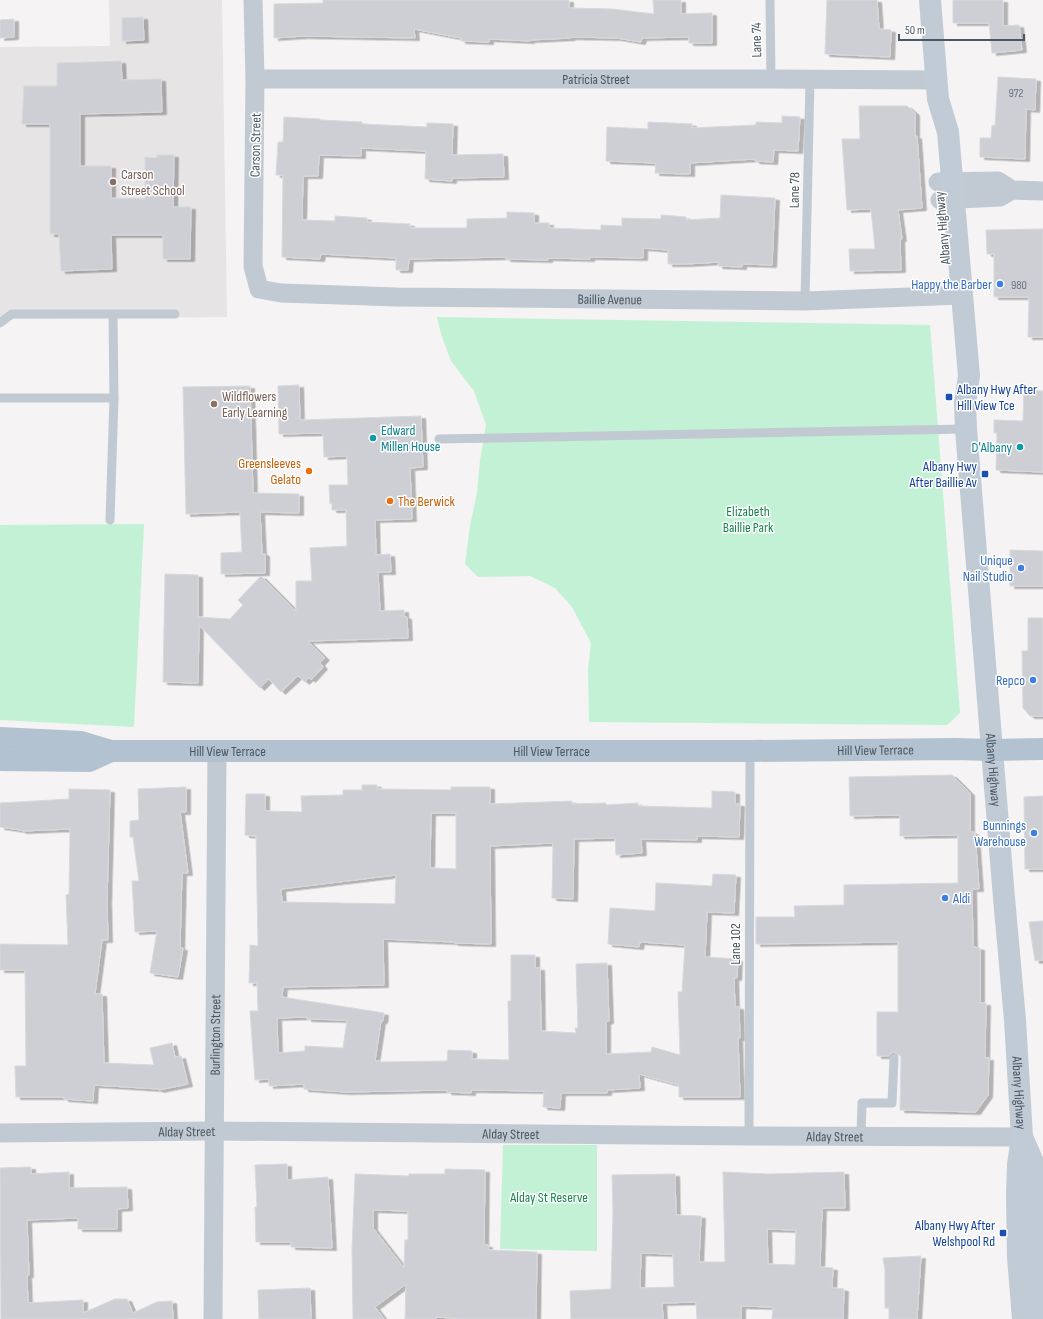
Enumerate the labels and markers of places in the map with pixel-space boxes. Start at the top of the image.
place label: Carson Street School [121,166,185,199]
marker: Carson Street School [108,177,118,187]
place label: Happy the Barber [911,276,992,293]
marker: Happy the Barber [995,279,1005,289]
place label: Albany Hwy After Hill View Tce [956,381,1037,414]
place label: Wildflowers Early Learning [222,388,288,421]
marker: Albany Hwy After Hill View Tce [944,392,954,402]
marker: Wildflowers Early Learning [209,399,219,409]
place label: Edward Millen House [381,422,440,455]
marker: Edward Millen House [368,433,378,443]
place label: D'Albany [972,439,1013,456]
marker: D'Albany [1015,442,1025,452]
place label: Greensleeves Gelato [238,455,301,488]
place label: Albany Hwy After Baillie Av [908,458,978,491]
marker: Greensleeves Gelato [304,466,314,476]
marker: Albany Hwy After Baillie Av [980,469,990,479]
place label: The Berwick [398,493,456,510]
marker: The Berwick [385,496,395,506]
place label: Unique Nail Studio [963,552,1013,585]
marker: Unique Nail Studio [1016,563,1026,573]
place label: Repco [996,672,1025,689]
marker: Repco [1028,675,1038,685]
place label: Bunnings Warehouse [974,817,1026,850]
marker: Bunnings Warehouse [1029,828,1039,838]
place label: Aldi [952,890,970,907]
marker: Aldi [940,893,950,903]
place label: Albany Hwy After Welshpool Rd [914,1217,995,1250]
marker: Albany Hwy After Welshpool Rd [998,1228,1008,1238]

